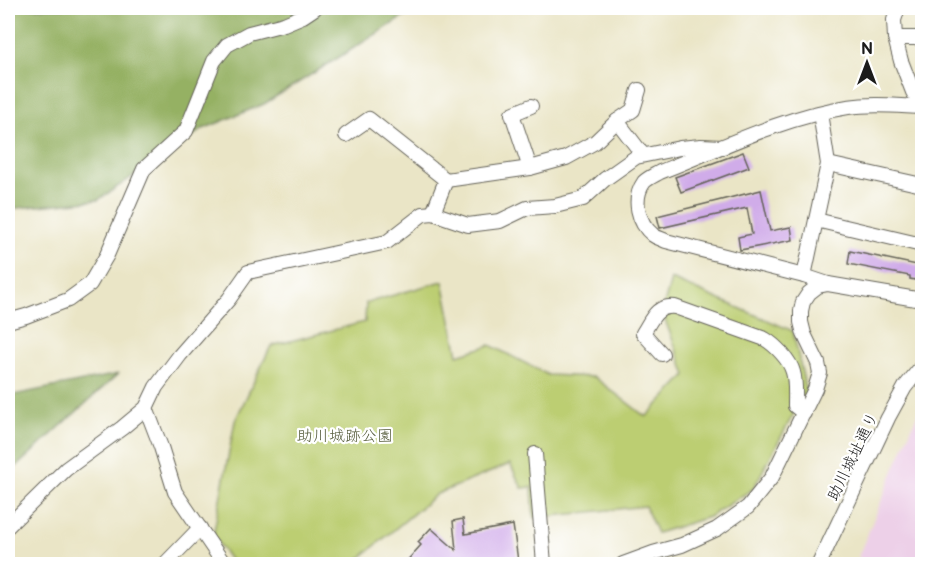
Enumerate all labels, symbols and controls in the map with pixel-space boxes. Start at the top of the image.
north arrow [837,33,897,93]
text: N [861,40,873,59]
street label: 助川城址通り [824,409,883,504]
park label: 助川城跡公園 [297,427,393,446]

